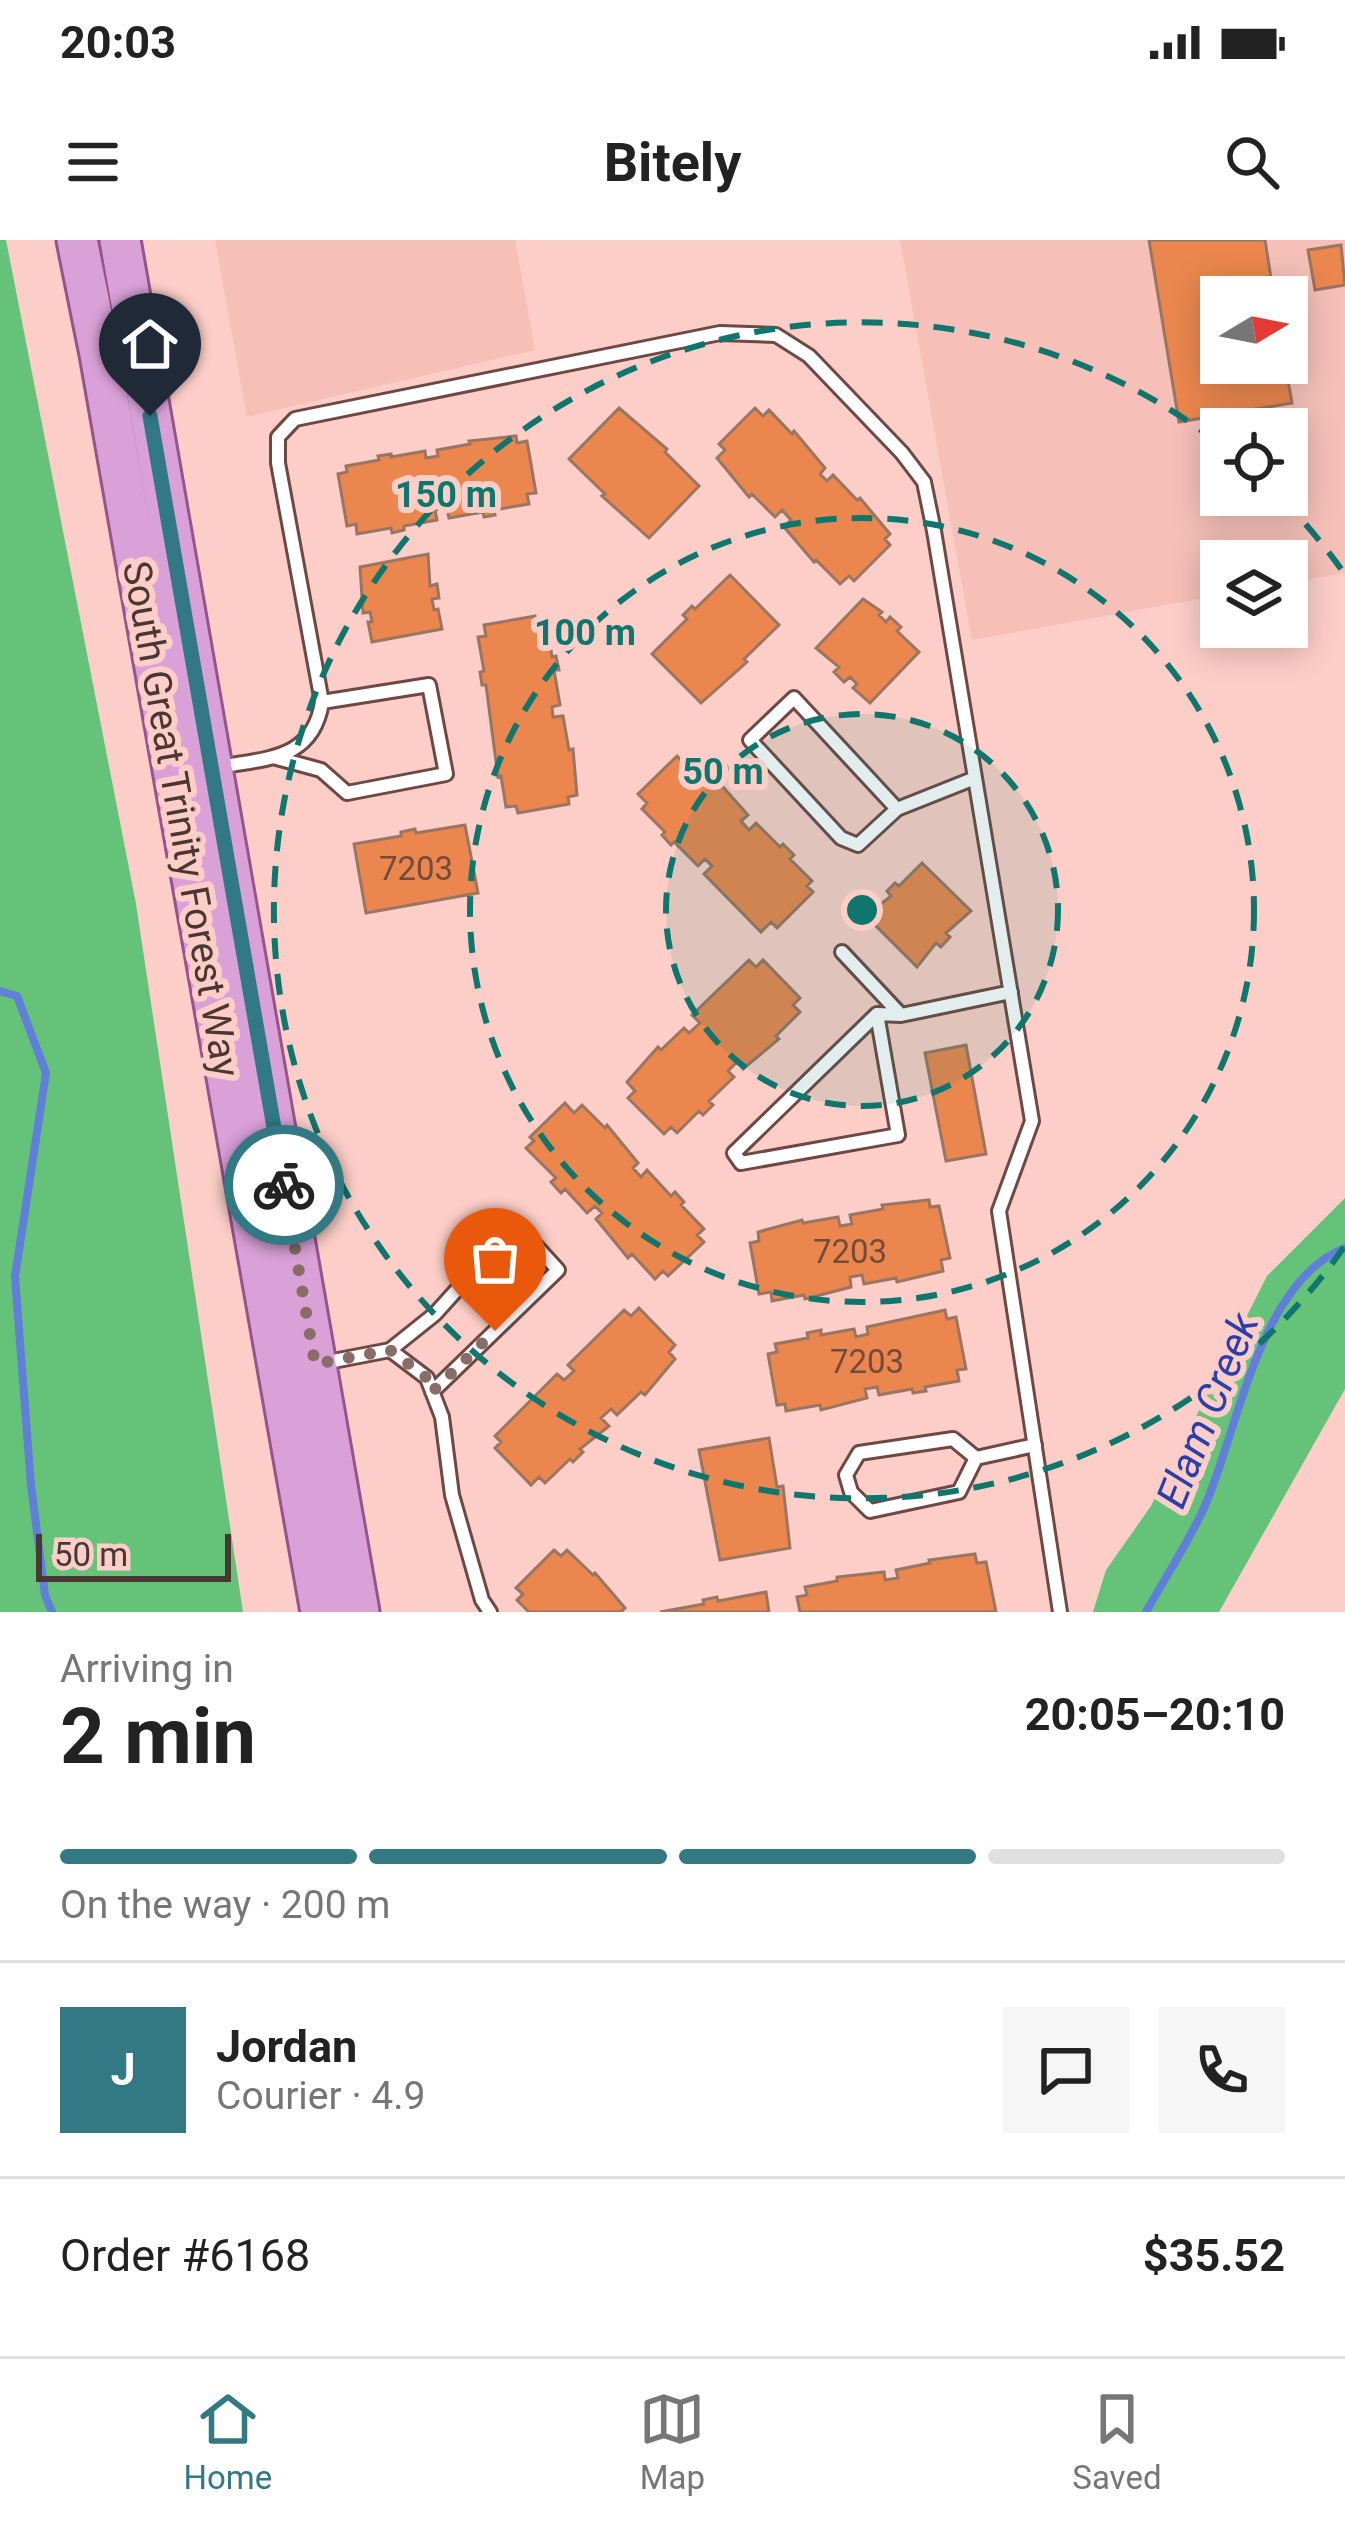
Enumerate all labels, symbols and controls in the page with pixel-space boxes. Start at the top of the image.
text: 20:03 [60,16,176,69]
icon: menu [60,129,126,195]
icon: search [1219,129,1285,195]
text: Bitely [604,131,741,194]
north arrow [1200,276,1308,384]
map controls [1200,276,1308,648]
pin [99,293,201,416]
icon: home [117,311,183,377]
button: locate [1200,408,1308,516]
text: 150 m [395,474,497,516]
button: layers [1200,540,1308,648]
street label: South Great Trinity Forest Way [113,558,249,1081]
text: 100 m [534,612,636,654]
text: 50 m [682,751,764,793]
house number: 7203 [379,849,453,888]
centre of rings [841,889,883,931]
courier [224,1125,344,1245]
icon: bike [251,1152,317,1218]
pin [444,1208,546,1331]
icon: bag [462,1226,528,1292]
house number: 7203 [813,1232,887,1271]
water label: Elam Creek [1146,1305,1269,1514]
house number: 7203 [830,1342,904,1381]
scale bar [36,1528,231,1581]
text: 50 m [54,1535,128,1574]
text: Arriving in [60,1646,234,1692]
text: 20:05–20:10 [1025,1688,1285,1741]
text: 2 min [60,1691,256,1782]
text: On the way · 200 m [60,1882,391,1928]
button: chat [1003,2007,1129,2133]
button: phone [1159,2007,1285,2133]
text: Jordan [216,2020,357,2073]
text: J [110,2043,136,2096]
text: Courier · 4.9 [216,2073,425,2119]
text: Order #6168 [60,2229,310,2282]
text: $35.52 [1143,2229,1285,2282]
tab: Home [184,2386,272,2497]
tab: Map [639,2386,705,2497]
tab: Saved [1072,2386,1162,2497]

